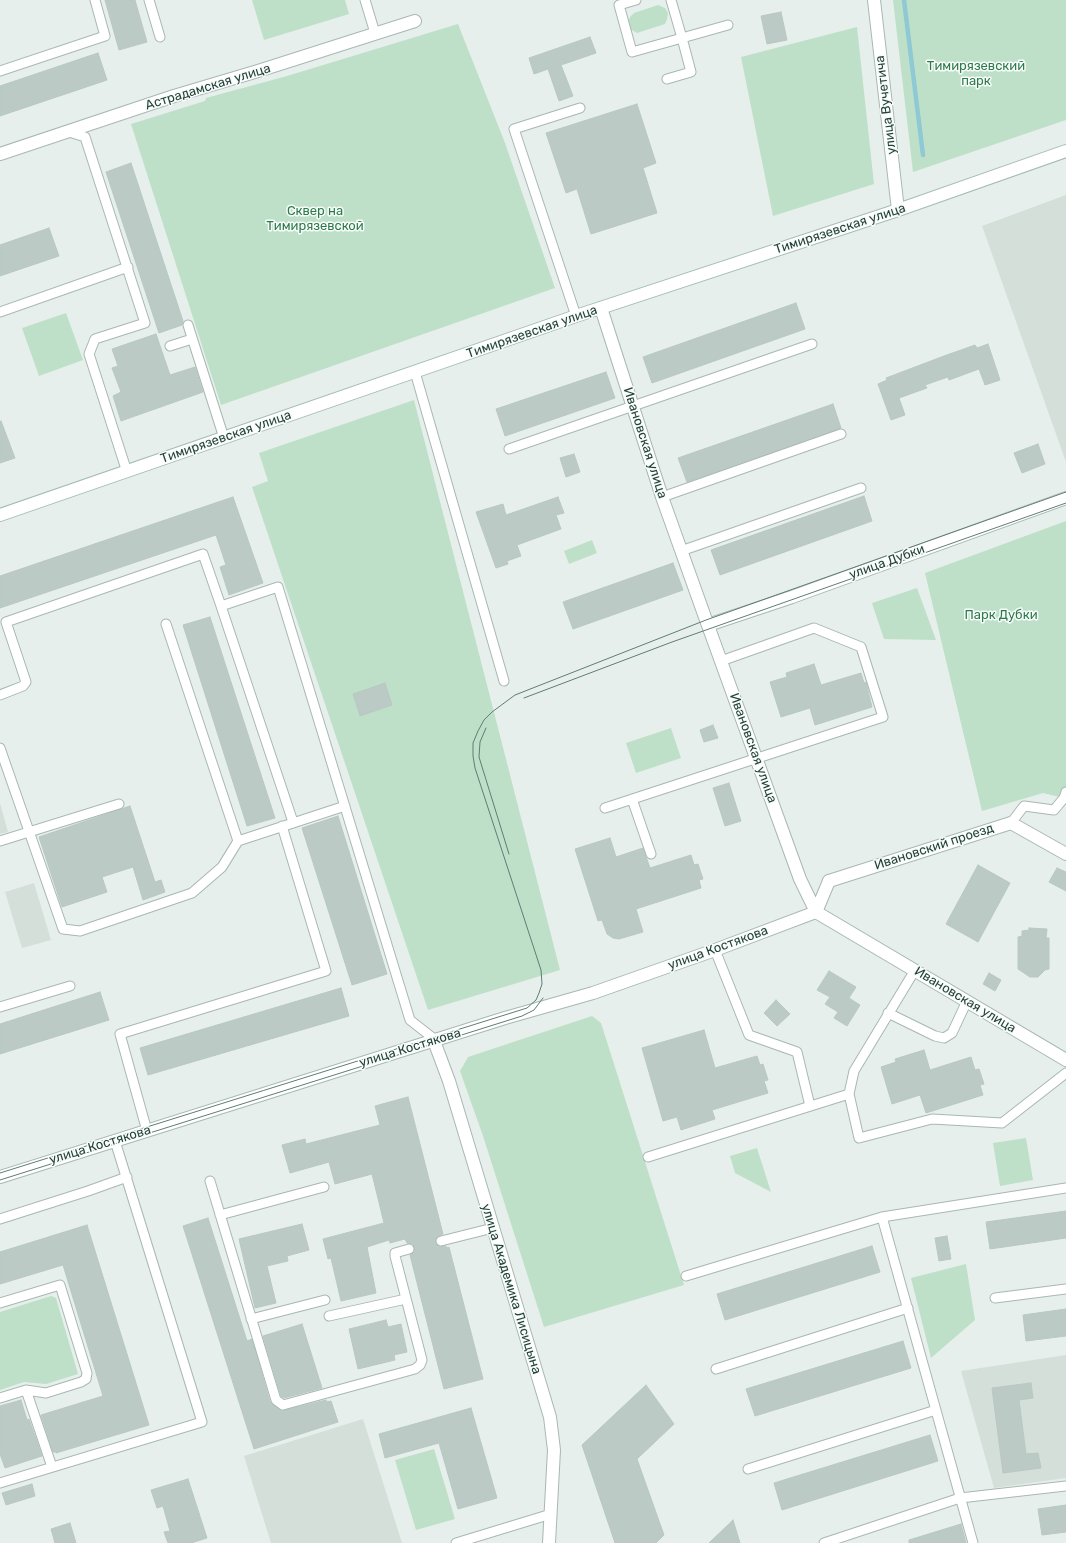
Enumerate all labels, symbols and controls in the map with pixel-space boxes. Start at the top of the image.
street label: улица Вучетича [872,55,900,155]
park label: Тимирязевский парк [927,58,1025,89]
street label: Астрадамская улица [143,60,273,114]
street label: Тимирязевская улица [772,200,908,258]
park label: Сквер на Тимирязевской [266,203,364,234]
street label: Тимирязевская улица [465,302,599,362]
street label: Ивановская улица [620,386,670,500]
street label: Тимирязевская улица [159,407,293,467]
street label: улица Дубки [847,541,927,583]
park label: Парк Дубки [964,607,1038,623]
street label: Ивановская улица [726,691,780,805]
street label: Ивановский проезд [872,820,996,874]
street label: улица Костякова [666,923,770,973]
street label: Ивановская улица [911,964,1019,1036]
street label: улица Костякова [357,1025,463,1071]
street label: улица Костякова [47,1122,153,1168]
street label: улица Академика Лисицына [478,1202,544,1376]

